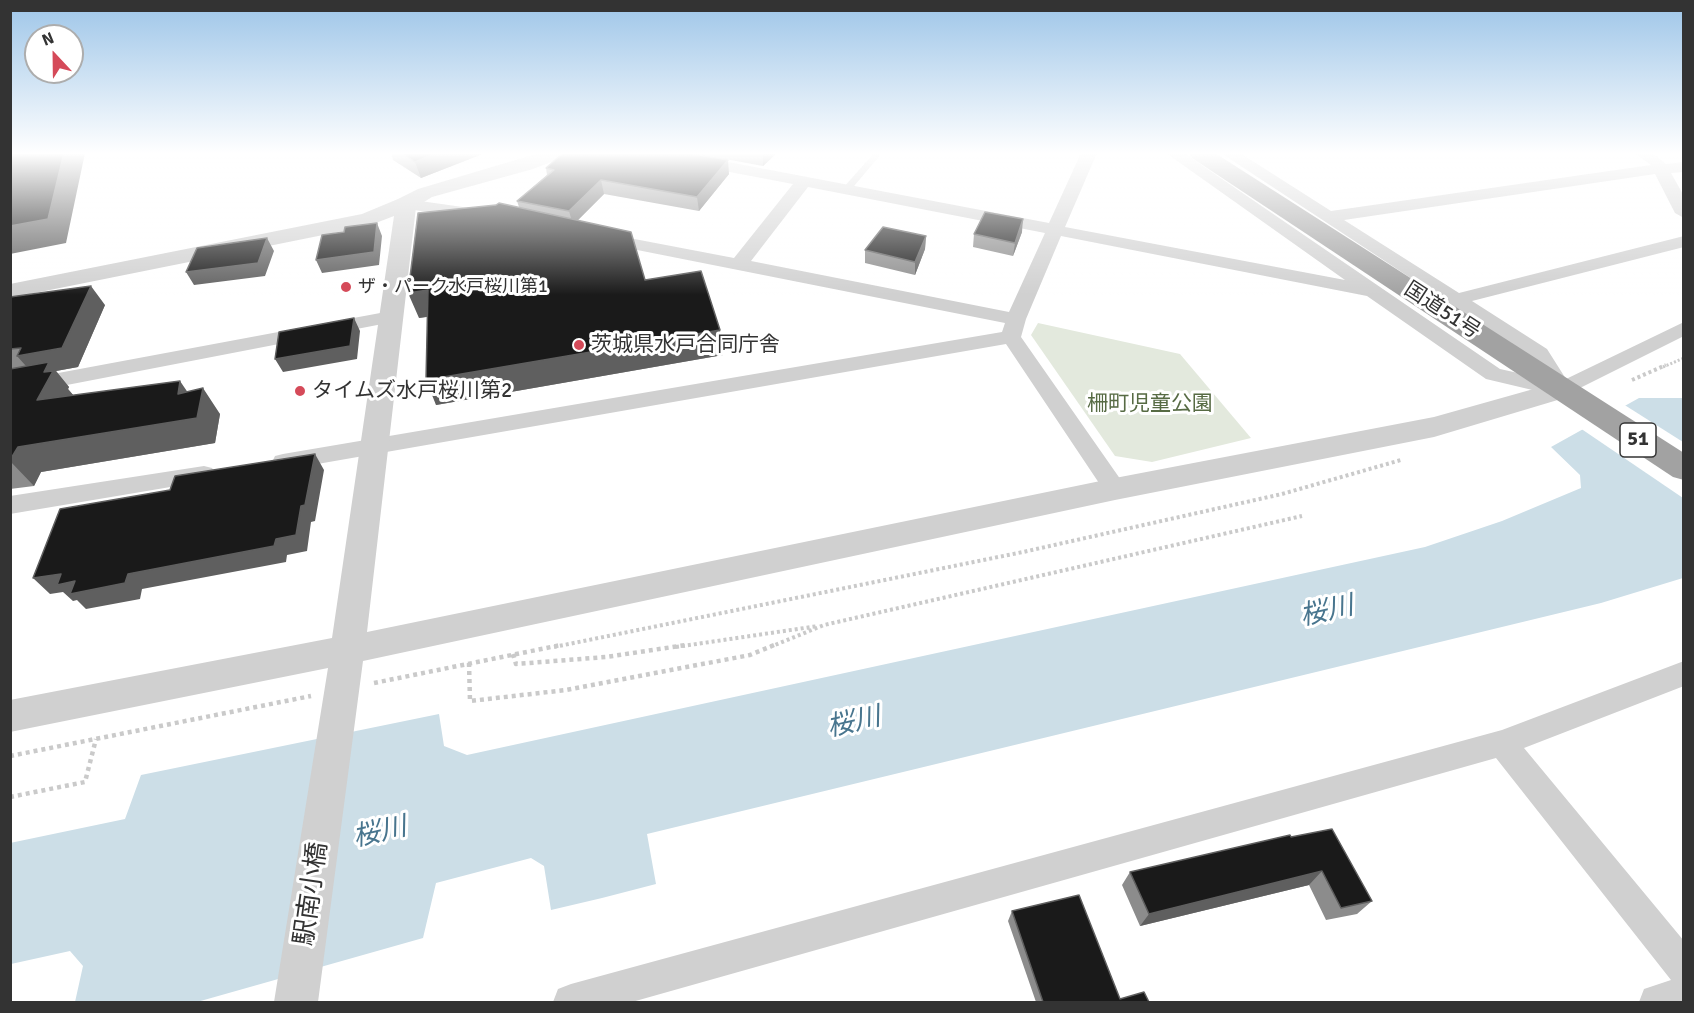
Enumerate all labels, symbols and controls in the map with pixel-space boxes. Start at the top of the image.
north arrow [24,24,84,84]
text: N [39,28,57,51]
place label: ザ・パーク水戸桜川第1 [358,276,548,298]
street label: 国道51号 [1399,277,1485,345]
marker: ザ・パーク水戸桜川第1 [339,280,353,294]
place label: 茨城県水戸合同庁舎 [591,332,780,358]
marker: 茨城県水戸合同庁舎 [572,338,586,352]
place label: タイムズ水戸桜川第2 [312,378,512,404]
marker: タイムズ水戸桜川第2 [293,384,307,398]
park label: 柵町児童公園 [1087,391,1213,417]
road number: 51 [1620,423,1656,457]
water label: 桜川 [1297,590,1357,634]
water label: 桜川 [824,701,884,745]
water label: 桜川 [350,811,410,855]
street label: 駅南小橋 [289,840,335,948]

